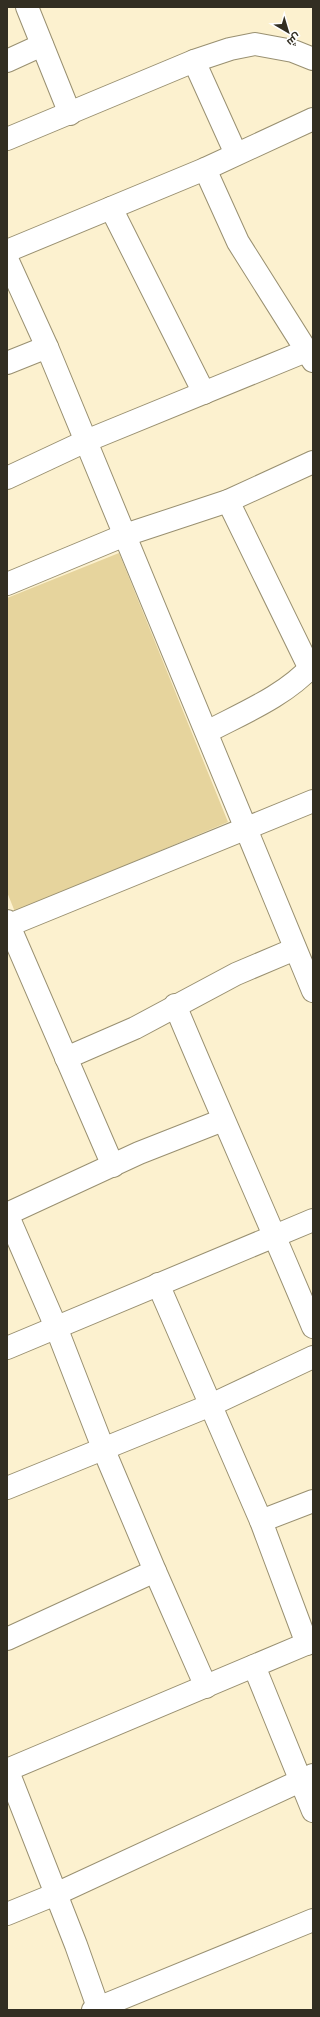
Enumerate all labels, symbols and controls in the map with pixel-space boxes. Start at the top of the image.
north arrow [268,12,308,52]
text: ش [284,30,304,50]

